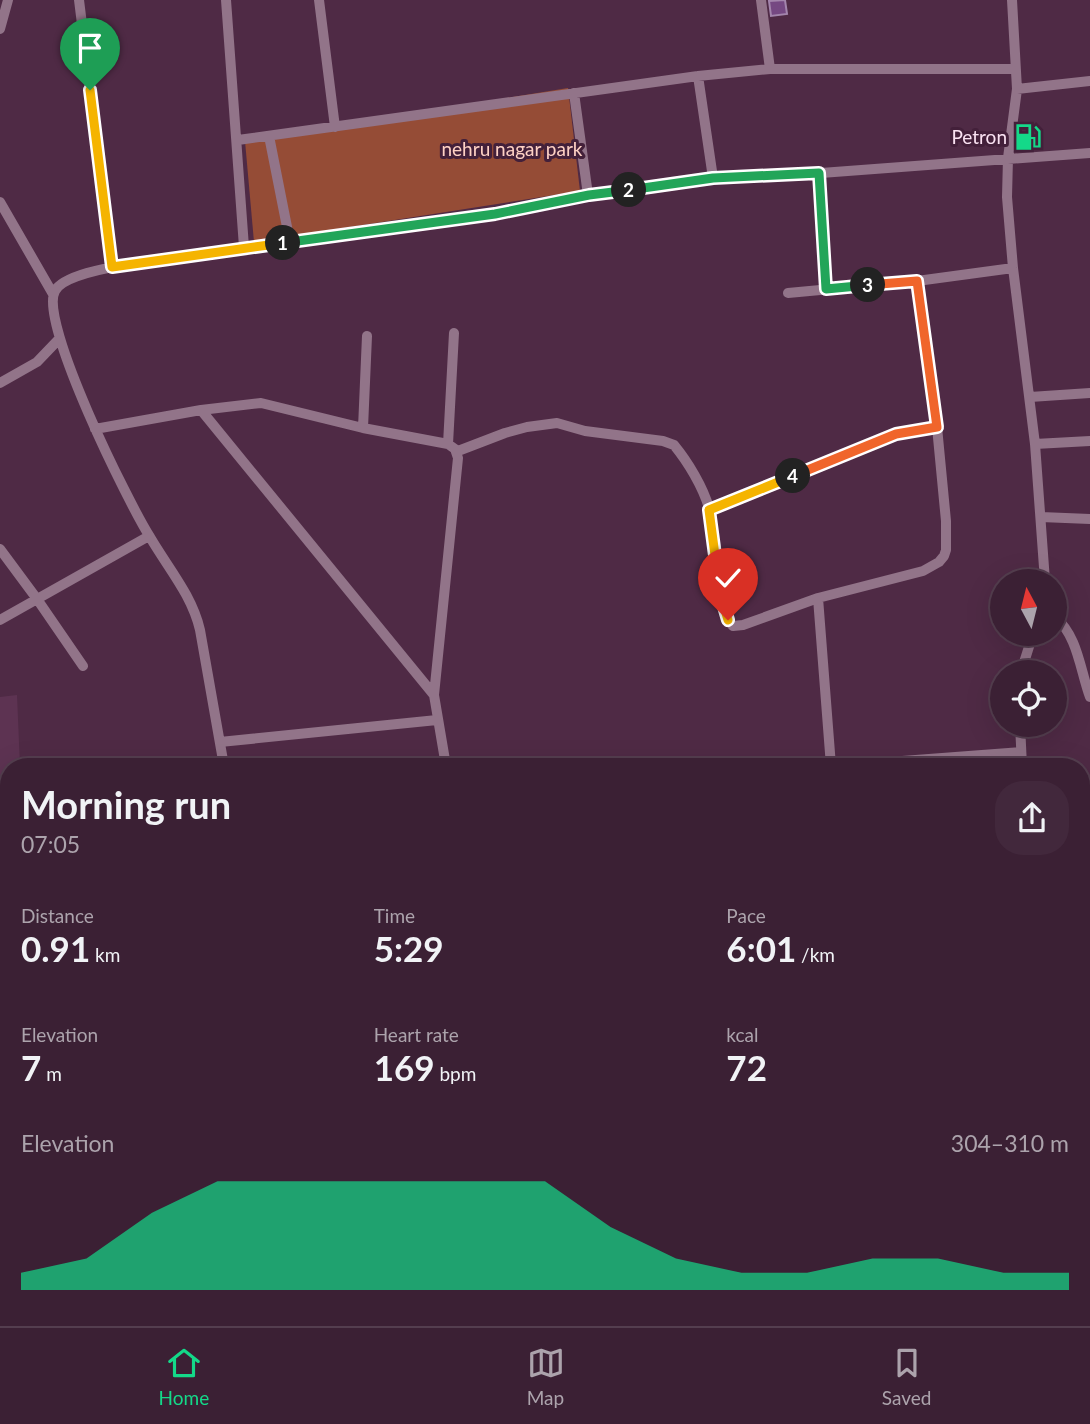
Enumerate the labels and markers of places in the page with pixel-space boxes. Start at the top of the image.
pin [60,18,120,90]
fuel station icon: Petron [1013,122,1043,152]
place label: Petron [951,125,1007,148]
pin: 2 [612,172,646,208]
pin: 1 [266,226,300,260]
pin: 3 [850,268,886,302]
pin: 4 [776,458,810,494]
pin [698,548,758,620]

